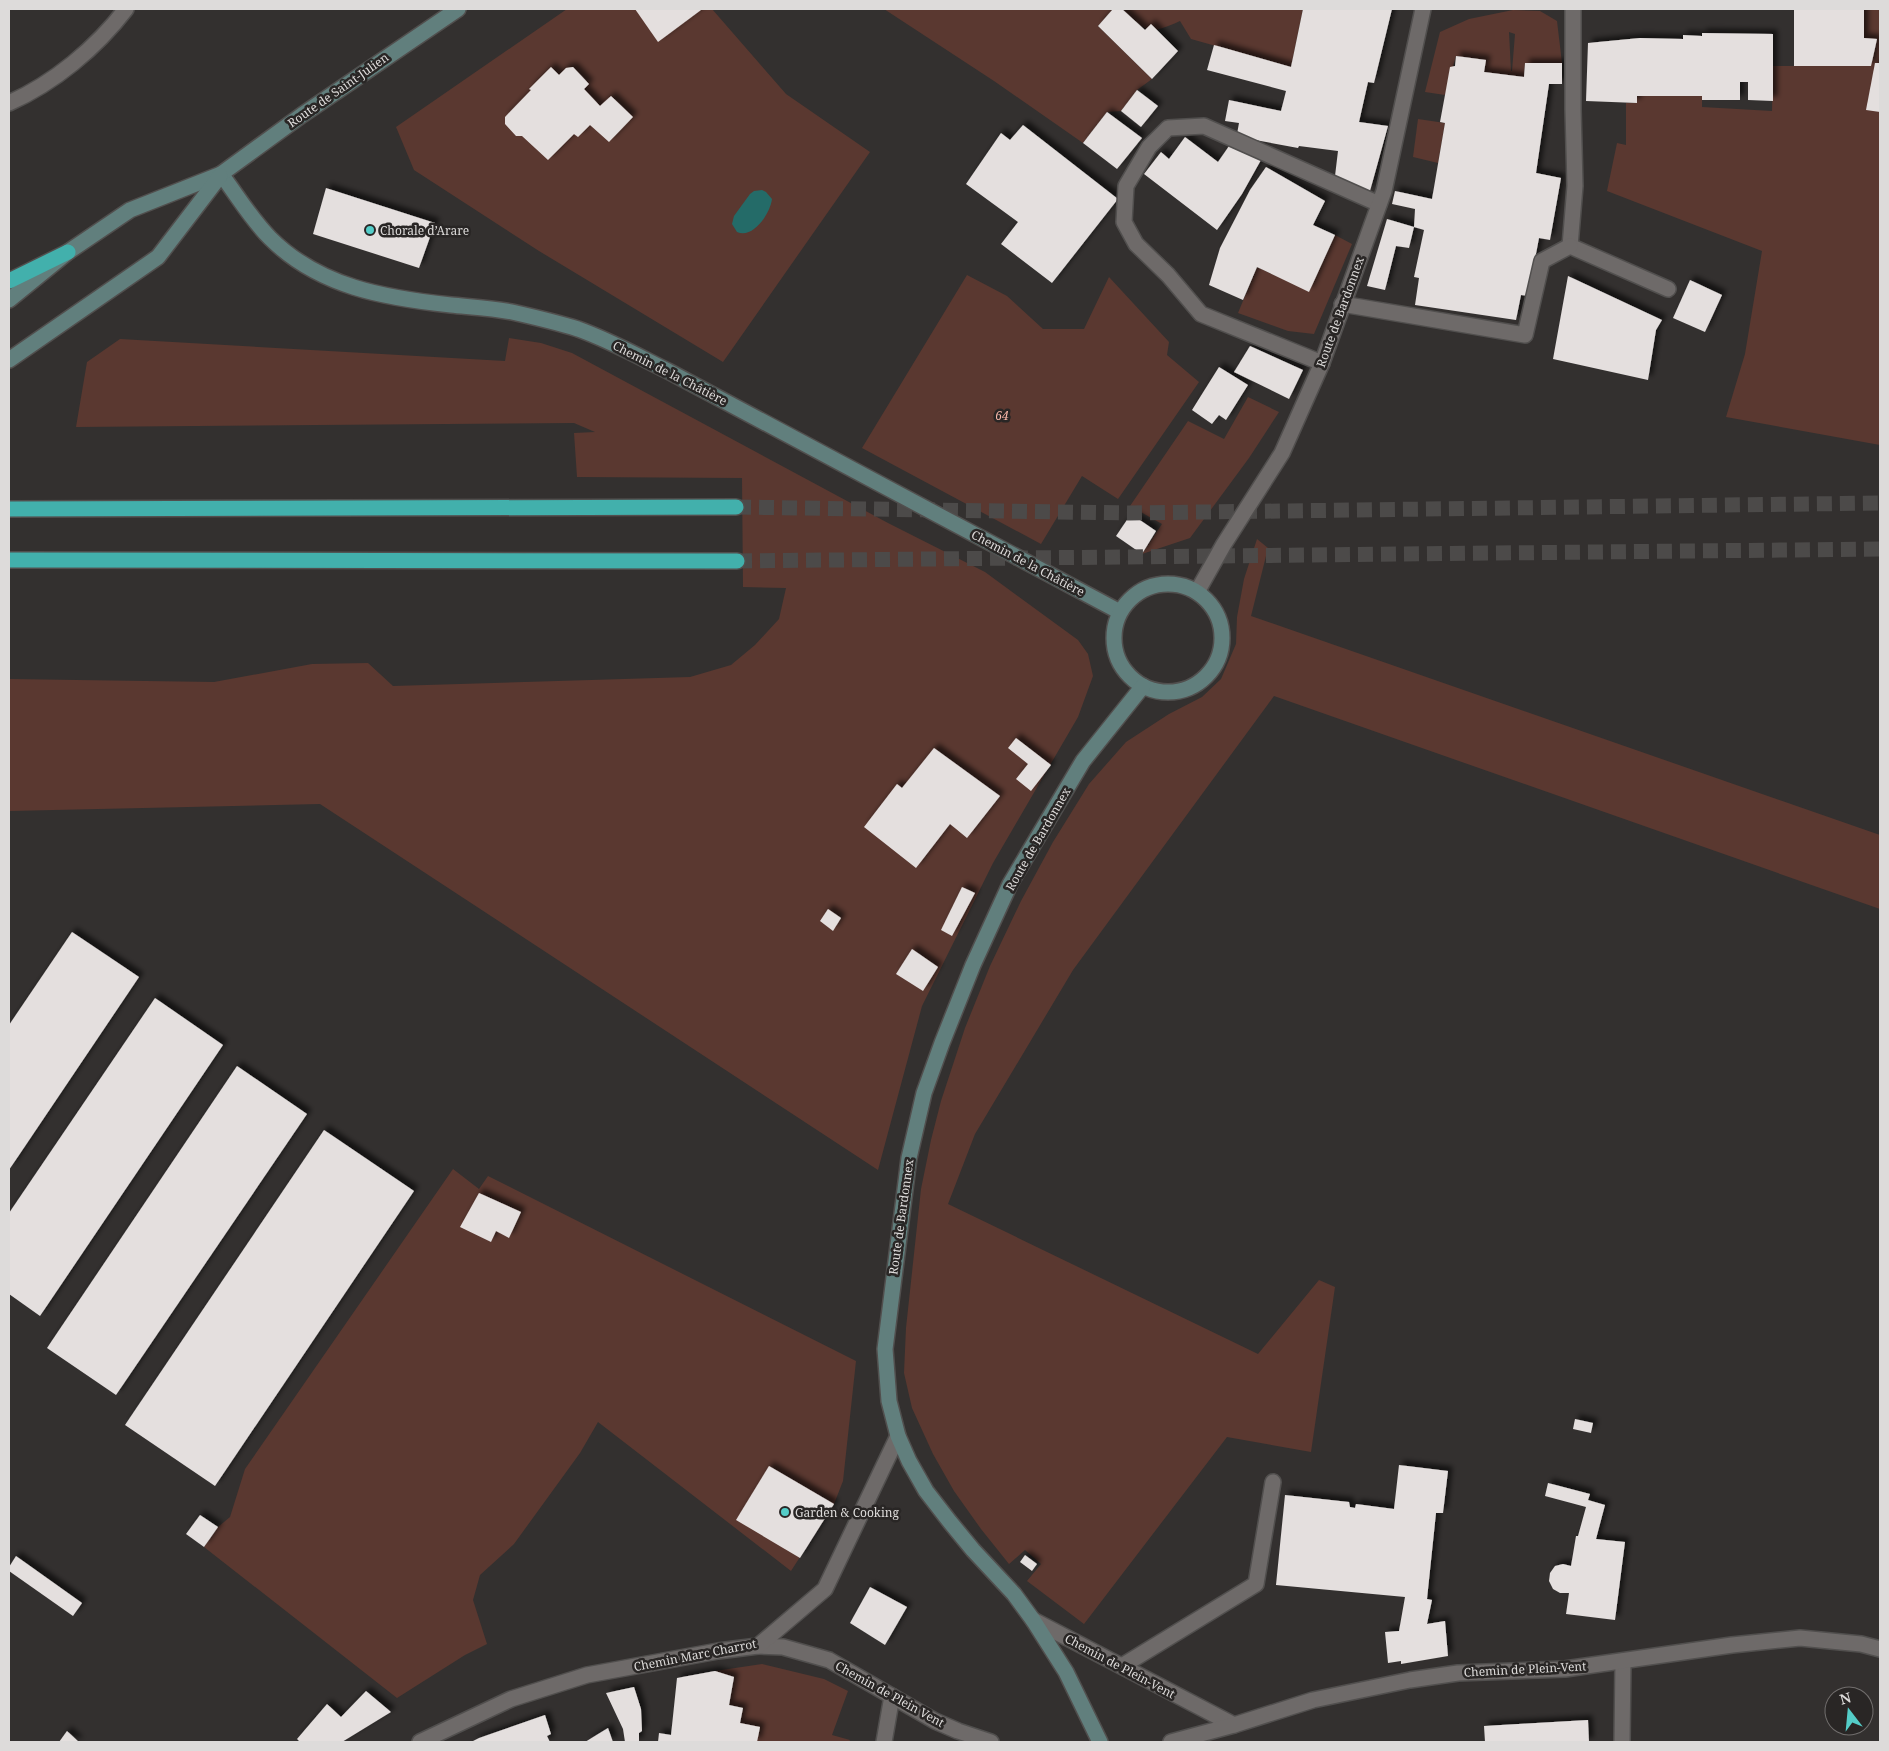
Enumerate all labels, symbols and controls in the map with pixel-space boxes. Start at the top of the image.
street label: Route de Saint-Julien [284,49,392,131]
place label: Chorale d’Arare [380,222,469,239]
marker: Chorale d’Arare [364,224,376,236]
street label: Route de Bardonnex [1312,254,1368,370]
street label: Chemin de la Châtière [610,337,730,409]
park label: 64 [995,407,1009,424]
street label: Chemin de la Châtière [968,526,1088,600]
street label: Route de Bardonnex [1002,784,1075,894]
street label: Route de Bardonnex [884,1158,918,1276]
place label: Garden & Cooking [795,1504,899,1521]
marker: Garden & Cooking [779,1506,791,1518]
street label: Chemin de Plein-Vent [1062,1630,1178,1702]
street label: Chemin Marc Charrot [632,1635,758,1675]
street label: Chemin de Plein Vent [832,1657,948,1731]
street label: Chemin de Plein-Vent [1463,1657,1587,1681]
north arrow [1824,1686,1874,1736]
text: N [1837,1687,1853,1709]

